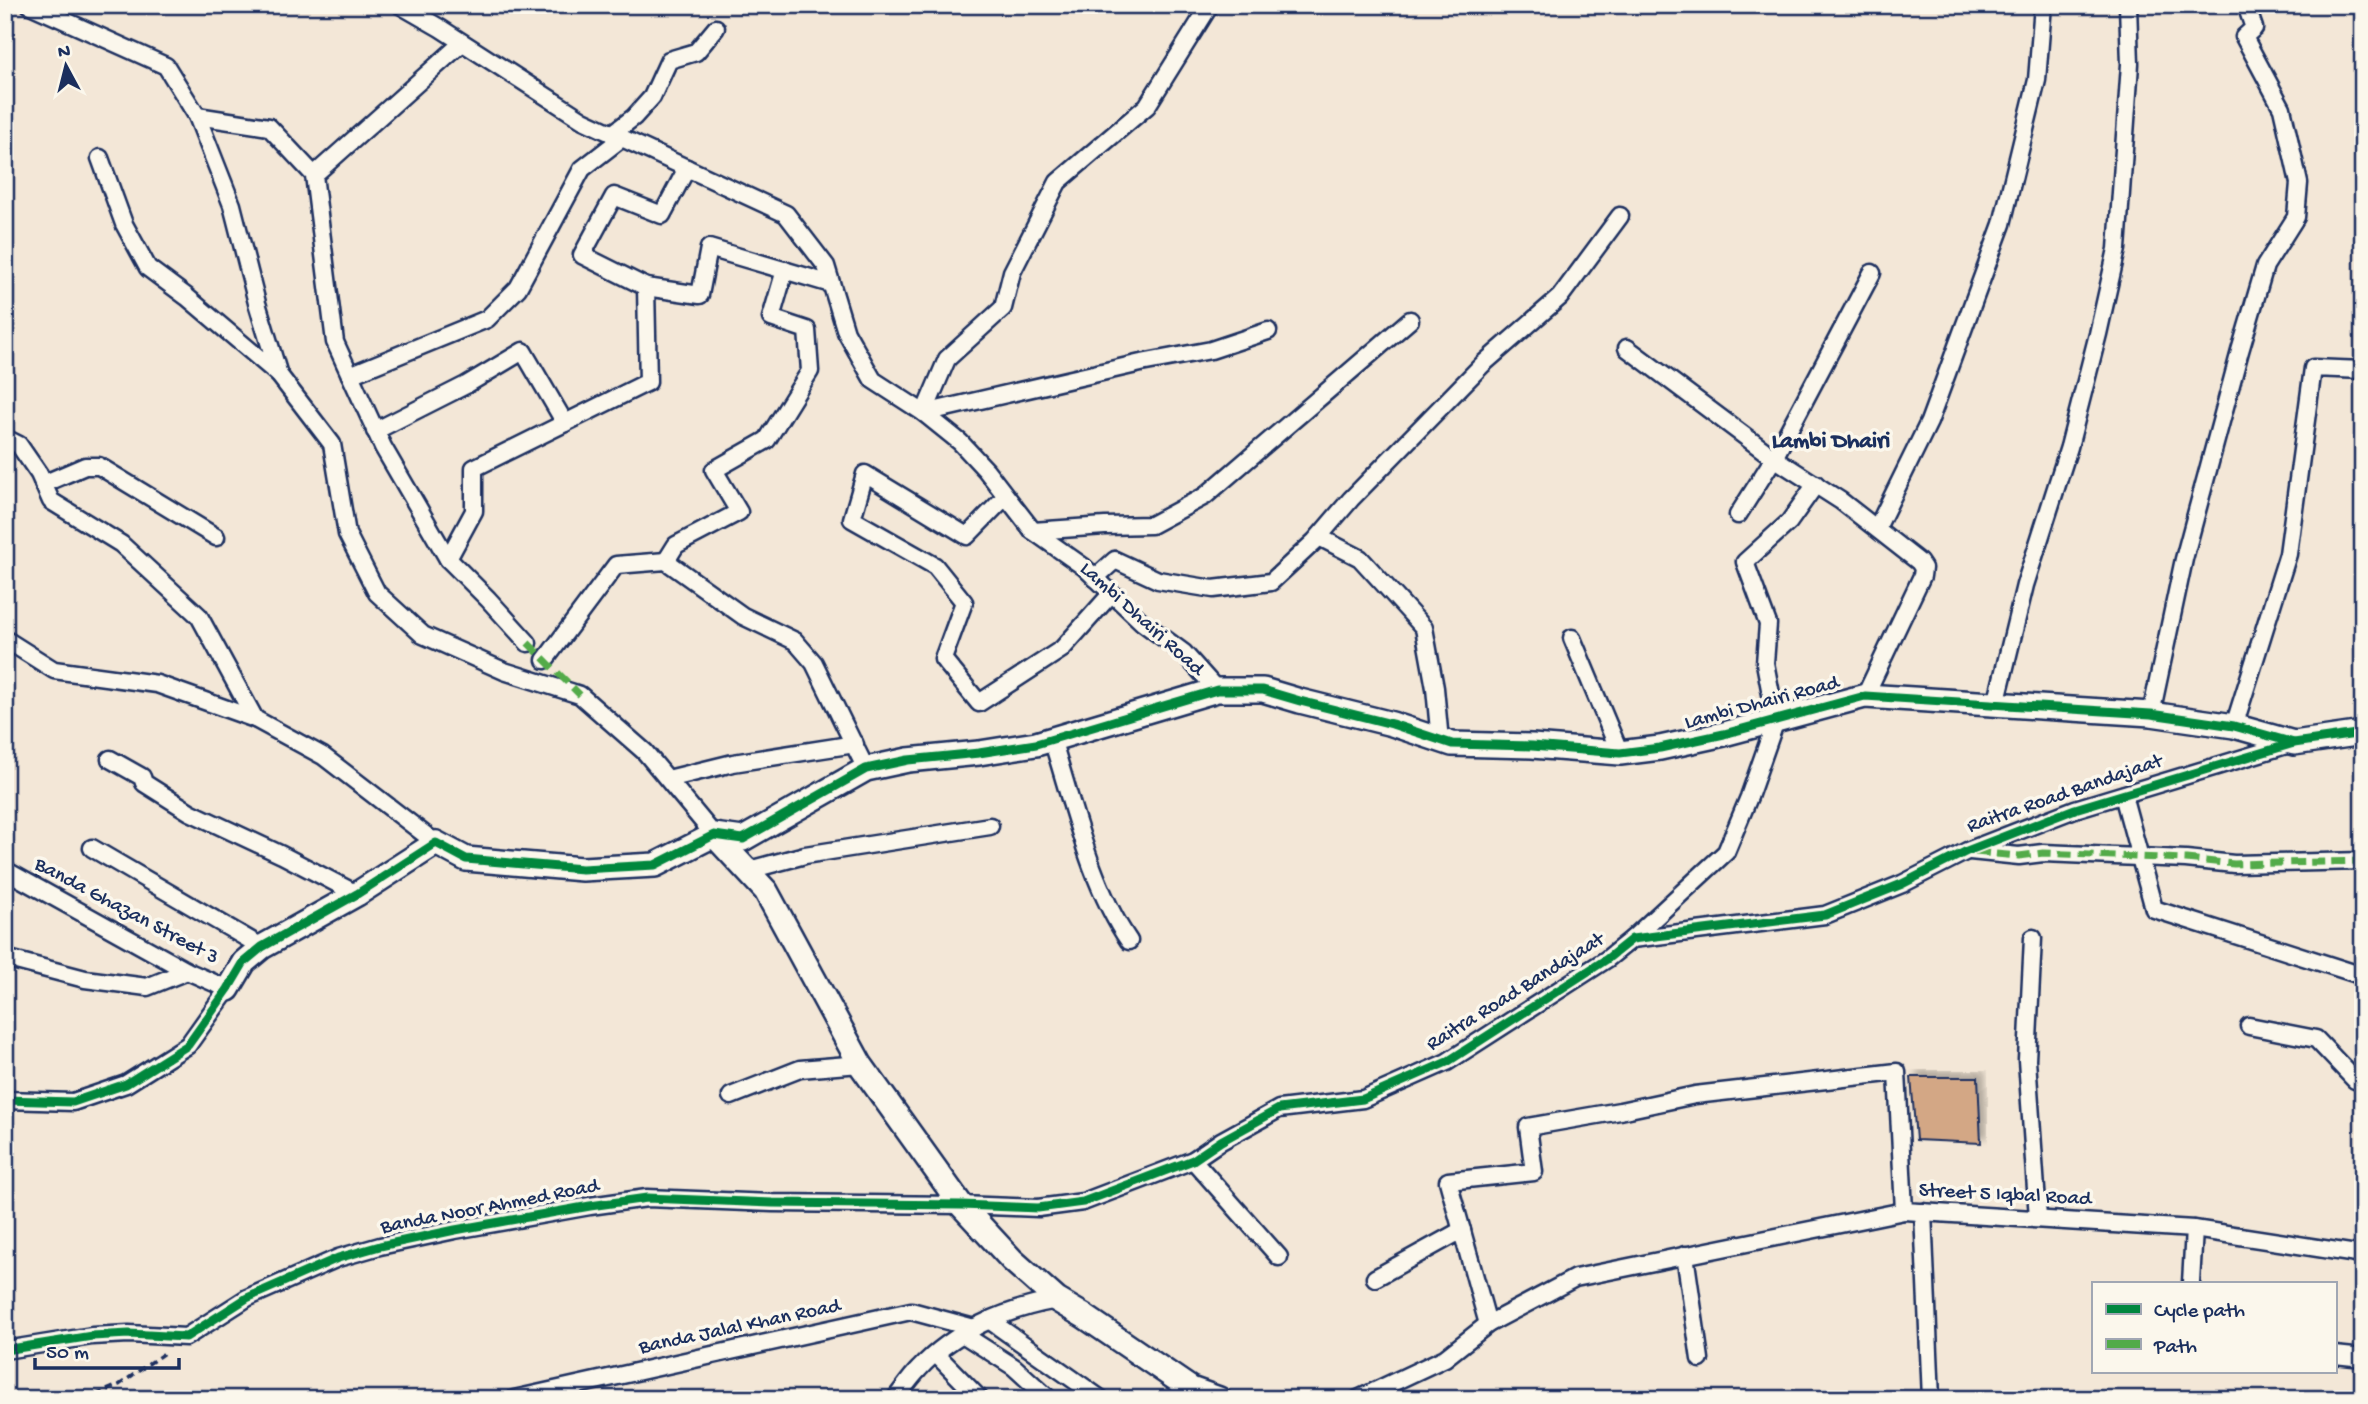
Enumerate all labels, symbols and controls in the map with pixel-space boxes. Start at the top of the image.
north arrow [32,32,102,102]
text: N [57,40,72,65]
district label: Lambi Dhairi [1772,429,1890,456]
street label: Lambi Dhairi Road [1074,558,1210,684]
street label: Lambi Dhairi Road [1682,671,1844,737]
street label: Raitra Road Bandajaat [1964,749,2168,840]
street label: Banda Ghazan Street 3 [29,852,222,971]
street label: Raitra Road Bandajaat [1422,927,1612,1058]
street label: Banda Noor Ahmed Road [378,1174,603,1242]
street label: Street 5 Iqbal Road [1918,1179,2094,1213]
legend [2092,1282,2336,1372]
street label: Banda Jalal Khan Road [636,1294,845,1362]
text: Cycle path [2154,1300,2245,1325]
scale bar [35,1327,178,1371]
text: Path [2153,1336,2197,1361]
text: 50 m [46,1342,89,1367]

